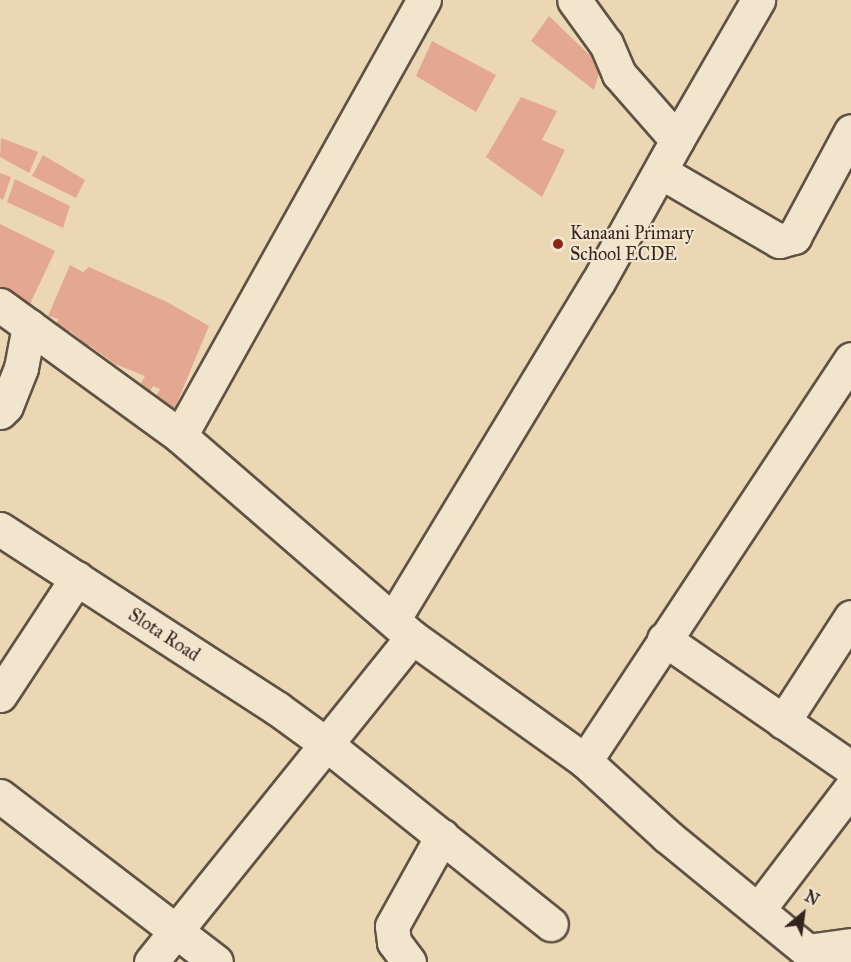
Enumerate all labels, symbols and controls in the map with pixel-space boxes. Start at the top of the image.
place label: Kanaani Primary School ECDE [570,223,694,266]
marker: Kanaani Primary School ECDE [551,237,565,251]
street label: Slota Road [124,604,204,666]
north arrow [773,884,833,944]
text: N [801,886,823,909]

